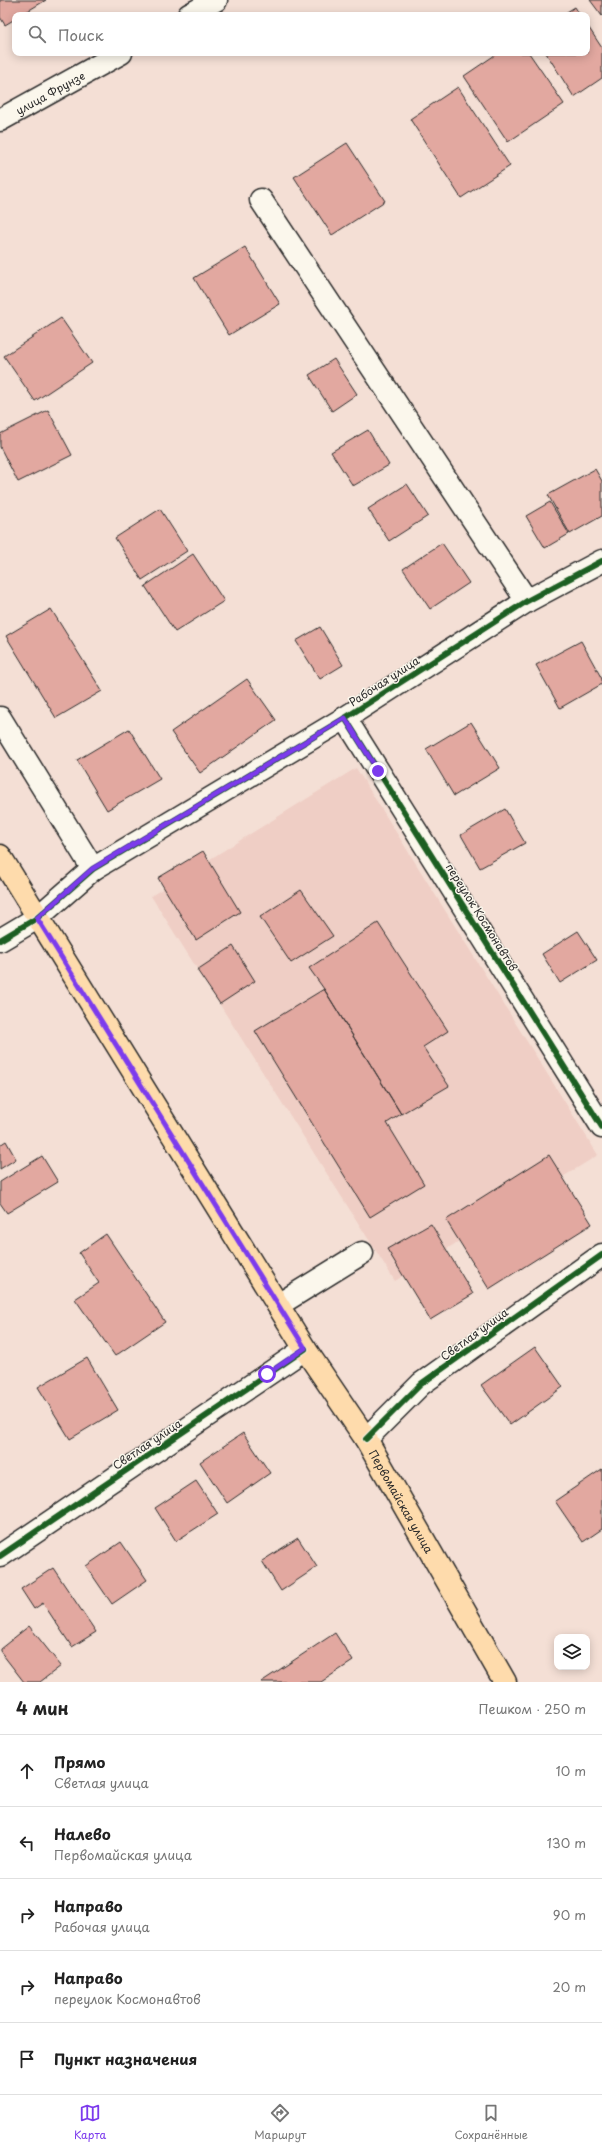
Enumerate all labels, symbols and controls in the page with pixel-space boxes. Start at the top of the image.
search box [12,12,590,56]
icon: search [26,23,48,45]
text: Поиск [58,23,104,46]
street label: улица Фрунзе [12,66,88,118]
street label: Рабочая улица [345,652,423,710]
route end [369,762,387,780]
street label: переулок Космонавтов [442,860,522,974]
street label: Светлая улица [437,1304,511,1364]
route start [258,1365,276,1383]
street label: Светлая улица [109,1414,185,1473]
street label: Первомайская улица [365,1446,438,1556]
map controls [554,1634,590,1670]
button: layers [554,1634,590,1670]
text: 4 мин [16,1695,69,1721]
text: Пешком · 250 m [479,1699,586,1718]
text: Прямо [54,1750,105,1773]
icon: ahead [16,1760,38,1782]
text: 10 m [556,1761,586,1780]
text: Светлая улица [54,1773,149,1792]
text: Налево [54,1822,111,1845]
icon: left [16,1832,38,1854]
text: 130 m [547,1833,586,1852]
text: Первомайская улица [54,1845,192,1864]
text: Направо [54,1894,123,1917]
icon: right [16,1904,38,1926]
text: 90 m [553,1905,586,1924]
text: Рабочая улица [54,1917,150,1936]
text: Направо [54,1966,123,1989]
icon: right [16,1976,38,1998]
text: 20 m [552,1977,586,1996]
text: переулок Космонавтов [54,1989,201,2008]
text: Пункт назначения [54,2047,197,2070]
icon: arrive [16,2048,38,2070]
tab: Карта [74,2102,106,2143]
tab: Маршрут [254,2102,306,2143]
tab: Сохранённые [454,2102,528,2143]

